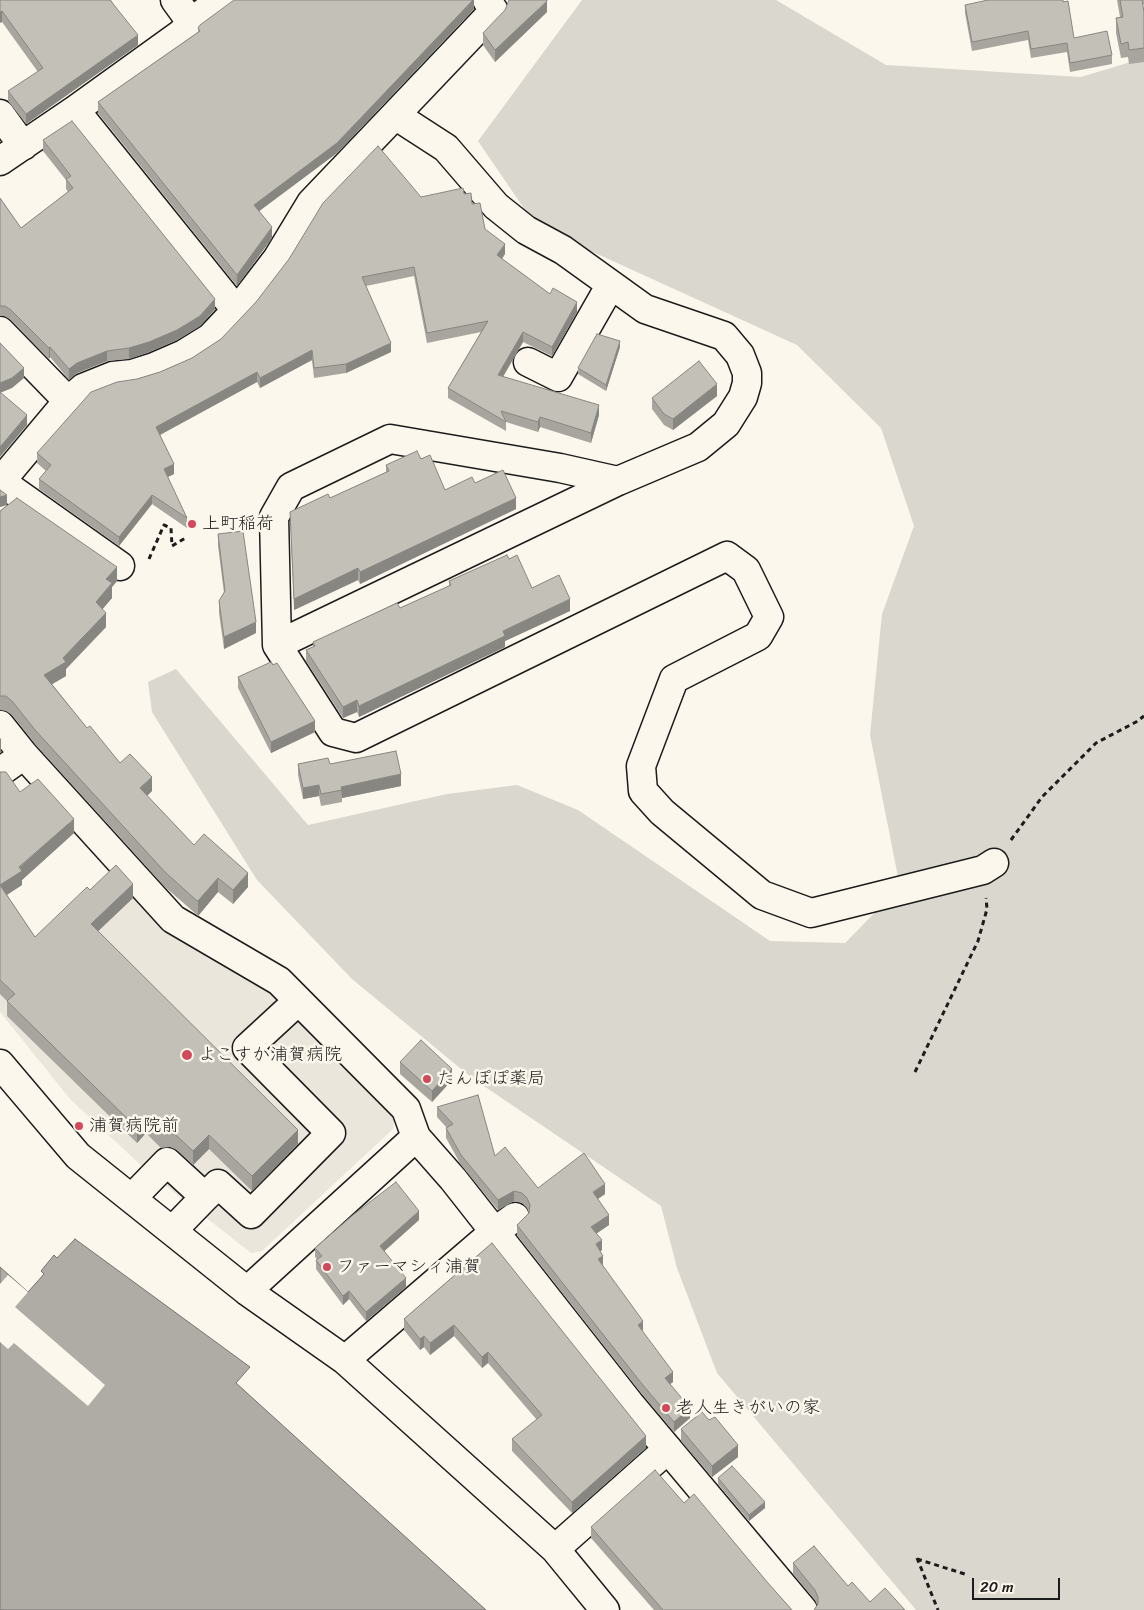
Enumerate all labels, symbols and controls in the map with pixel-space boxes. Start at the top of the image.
place label: 上町稲荷 [202,513,274,535]
marker: 上町稲荷 [186,518,198,530]
place label: よこすか浦賀病院 [198,1044,342,1066]
marker: よこすか浦賀病院 [180,1048,194,1062]
place label: たんぽぽ薬局 [437,1068,545,1090]
marker: たんぽぽ薬局 [421,1073,433,1085]
place label: 浦賀病院前 [89,1115,179,1137]
marker: 浦賀病院前 [73,1120,85,1132]
place label: ファーマシィ浦賀 [337,1256,481,1278]
marker: ファーマシィ浦賀 [321,1261,333,1273]
place label: 老人生きがいの家 [676,1397,820,1419]
marker: 老人生きがいの家 [660,1402,672,1414]
scale bar [974,1568,1062,1600]
text: 20 m [980,1574,1014,1600]

